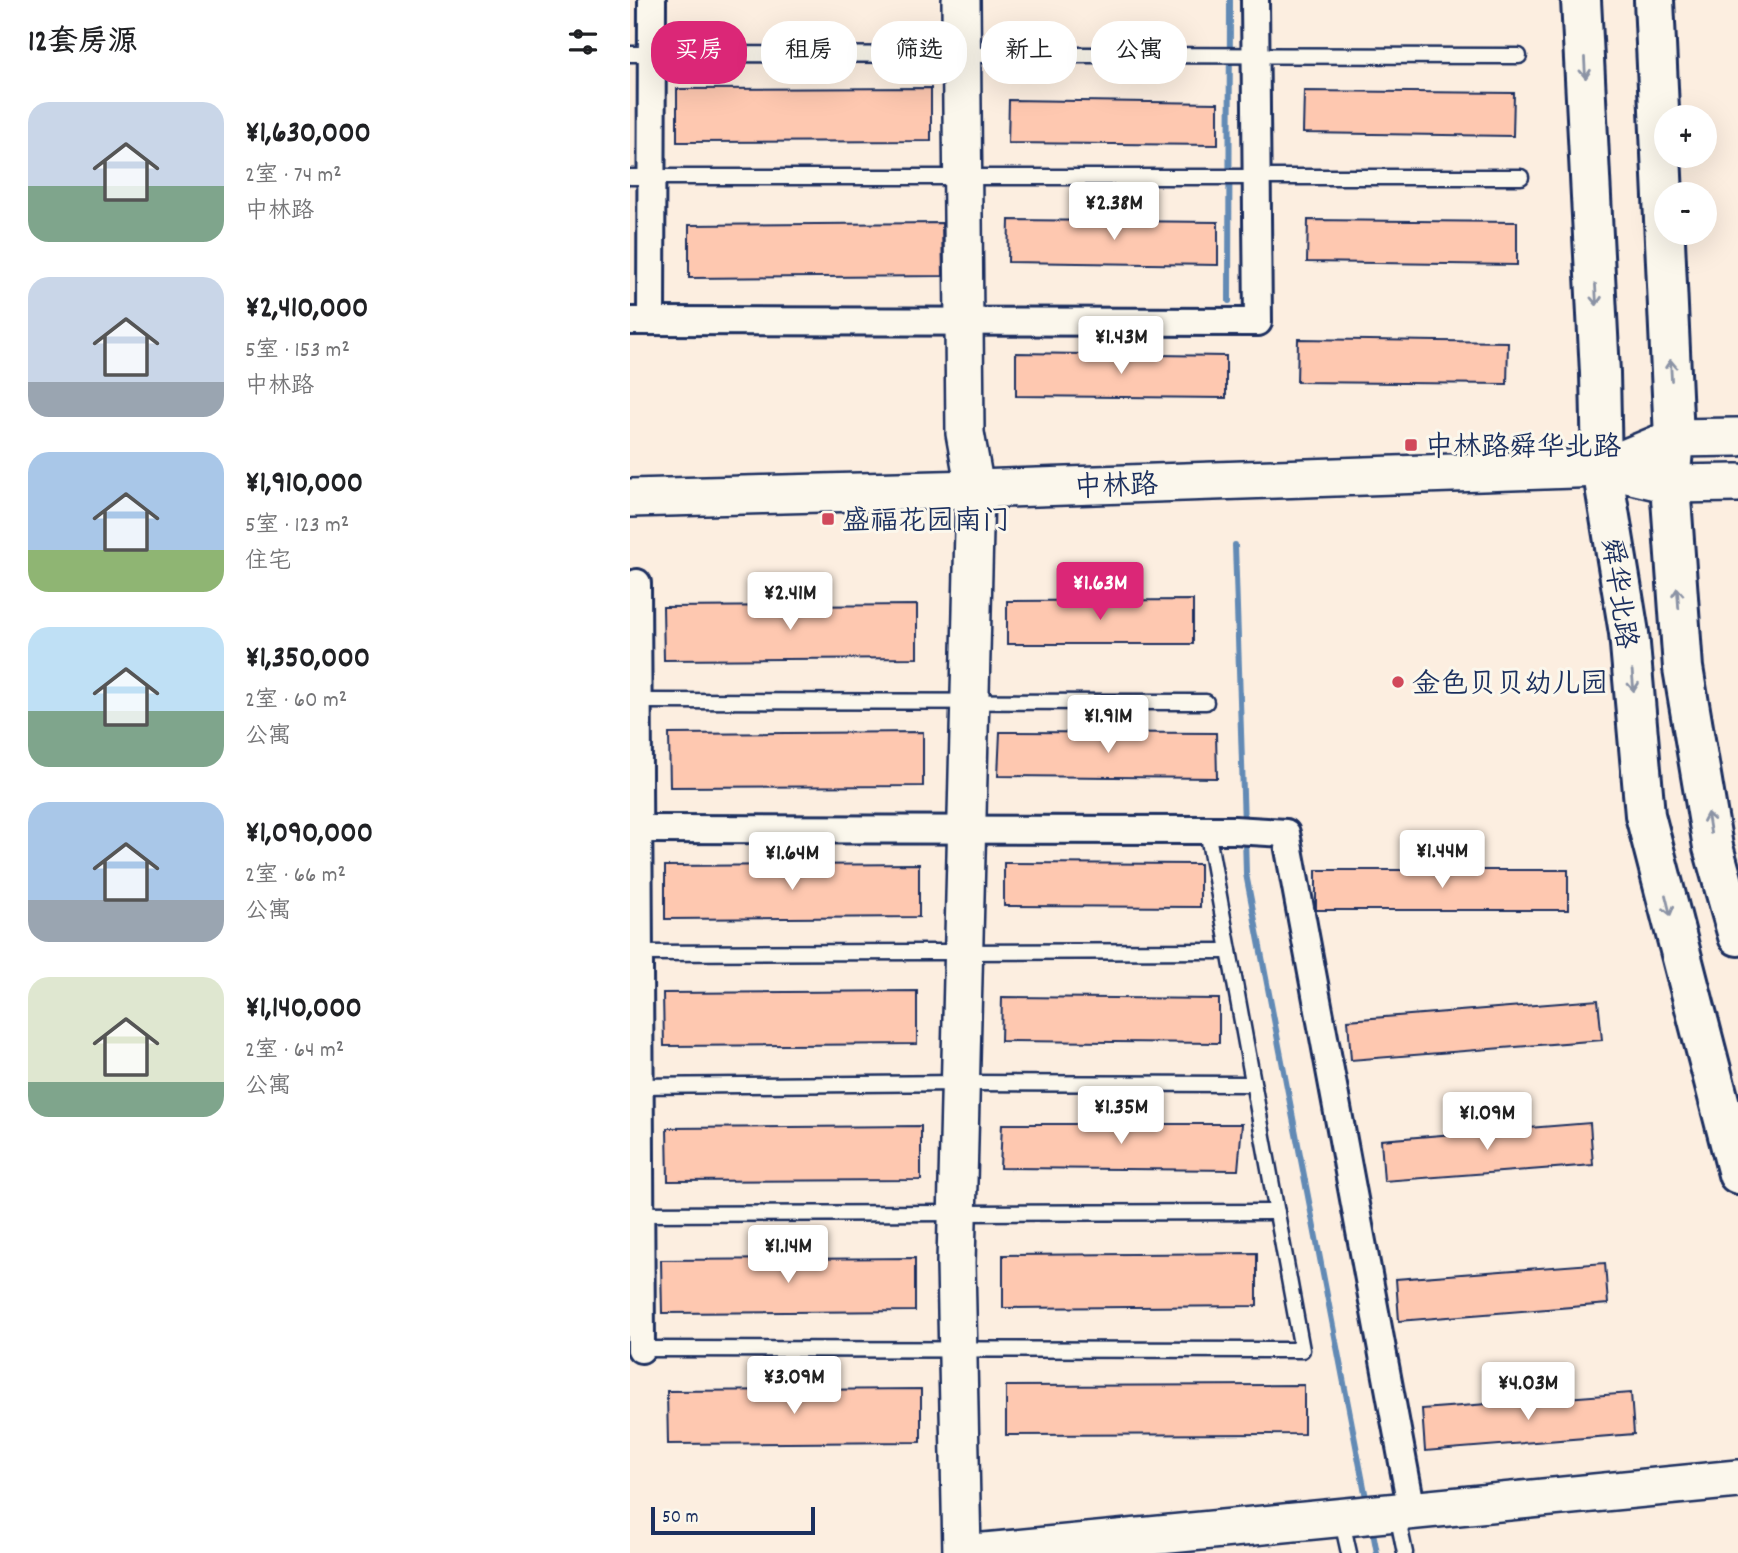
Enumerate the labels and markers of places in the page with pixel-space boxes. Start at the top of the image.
pin: ¥2.38M [1057,182,1171,242]
pin: ¥1.43M [1064,316,1178,376]
place label: 中林路舜华北路 [1425,430,1621,470]
marker: 中林路舜华北路 [1403,437,1419,453]
place label: 盛福花园南门 [842,504,1010,544]
marker: 盛福花园南门 [820,511,836,527]
pin: ¥1.63M [1043,562,1157,622]
pin: ¥2.41M [733,572,847,632]
place label: 金色贝贝幼儿园 [1412,667,1608,707]
marker: 金色贝贝幼儿园 [1390,674,1406,690]
pin: ¥1.91M [1051,696,1165,755]
pin: ¥1.44M [1385,830,1499,890]
pin: ¥1.64M [735,832,849,892]
pin: ¥1.35M [1064,1086,1178,1146]
pin: ¥1.09M [1430,1092,1544,1152]
pin: ¥1.14M [731,1226,845,1285]
pin: ¥3.09M [737,1356,851,1416]
pin: ¥4.03M [1471,1362,1585,1422]

